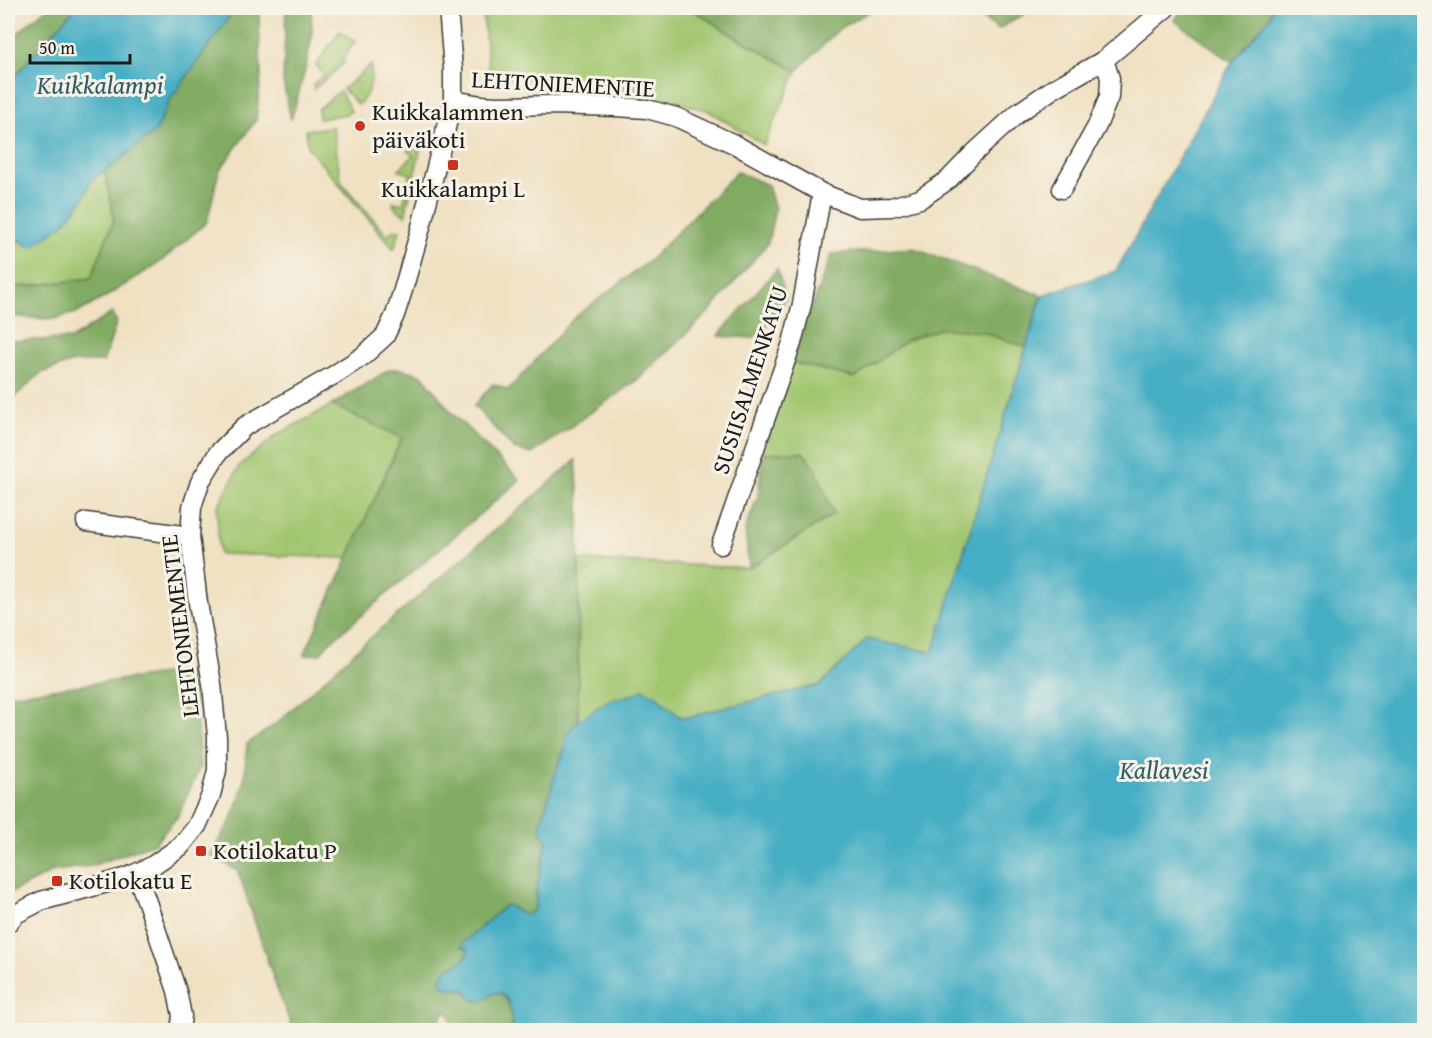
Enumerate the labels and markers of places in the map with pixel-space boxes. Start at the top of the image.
place label: Kuikkalammen päiväkoti [372,94,524,157]
marker: Kuikkalammen päiväkoti [353,119,367,133]
marker: Kuikkalampi L [446,158,460,172]
place label: Kuikkalampi L [381,171,525,206]
place label: Kotilokatu P [213,833,337,868]
marker: Kotilokatu P [194,844,208,858]
place label: Kotilokatu E [69,863,192,898]
marker: Kotilokatu E [50,874,64,888]

